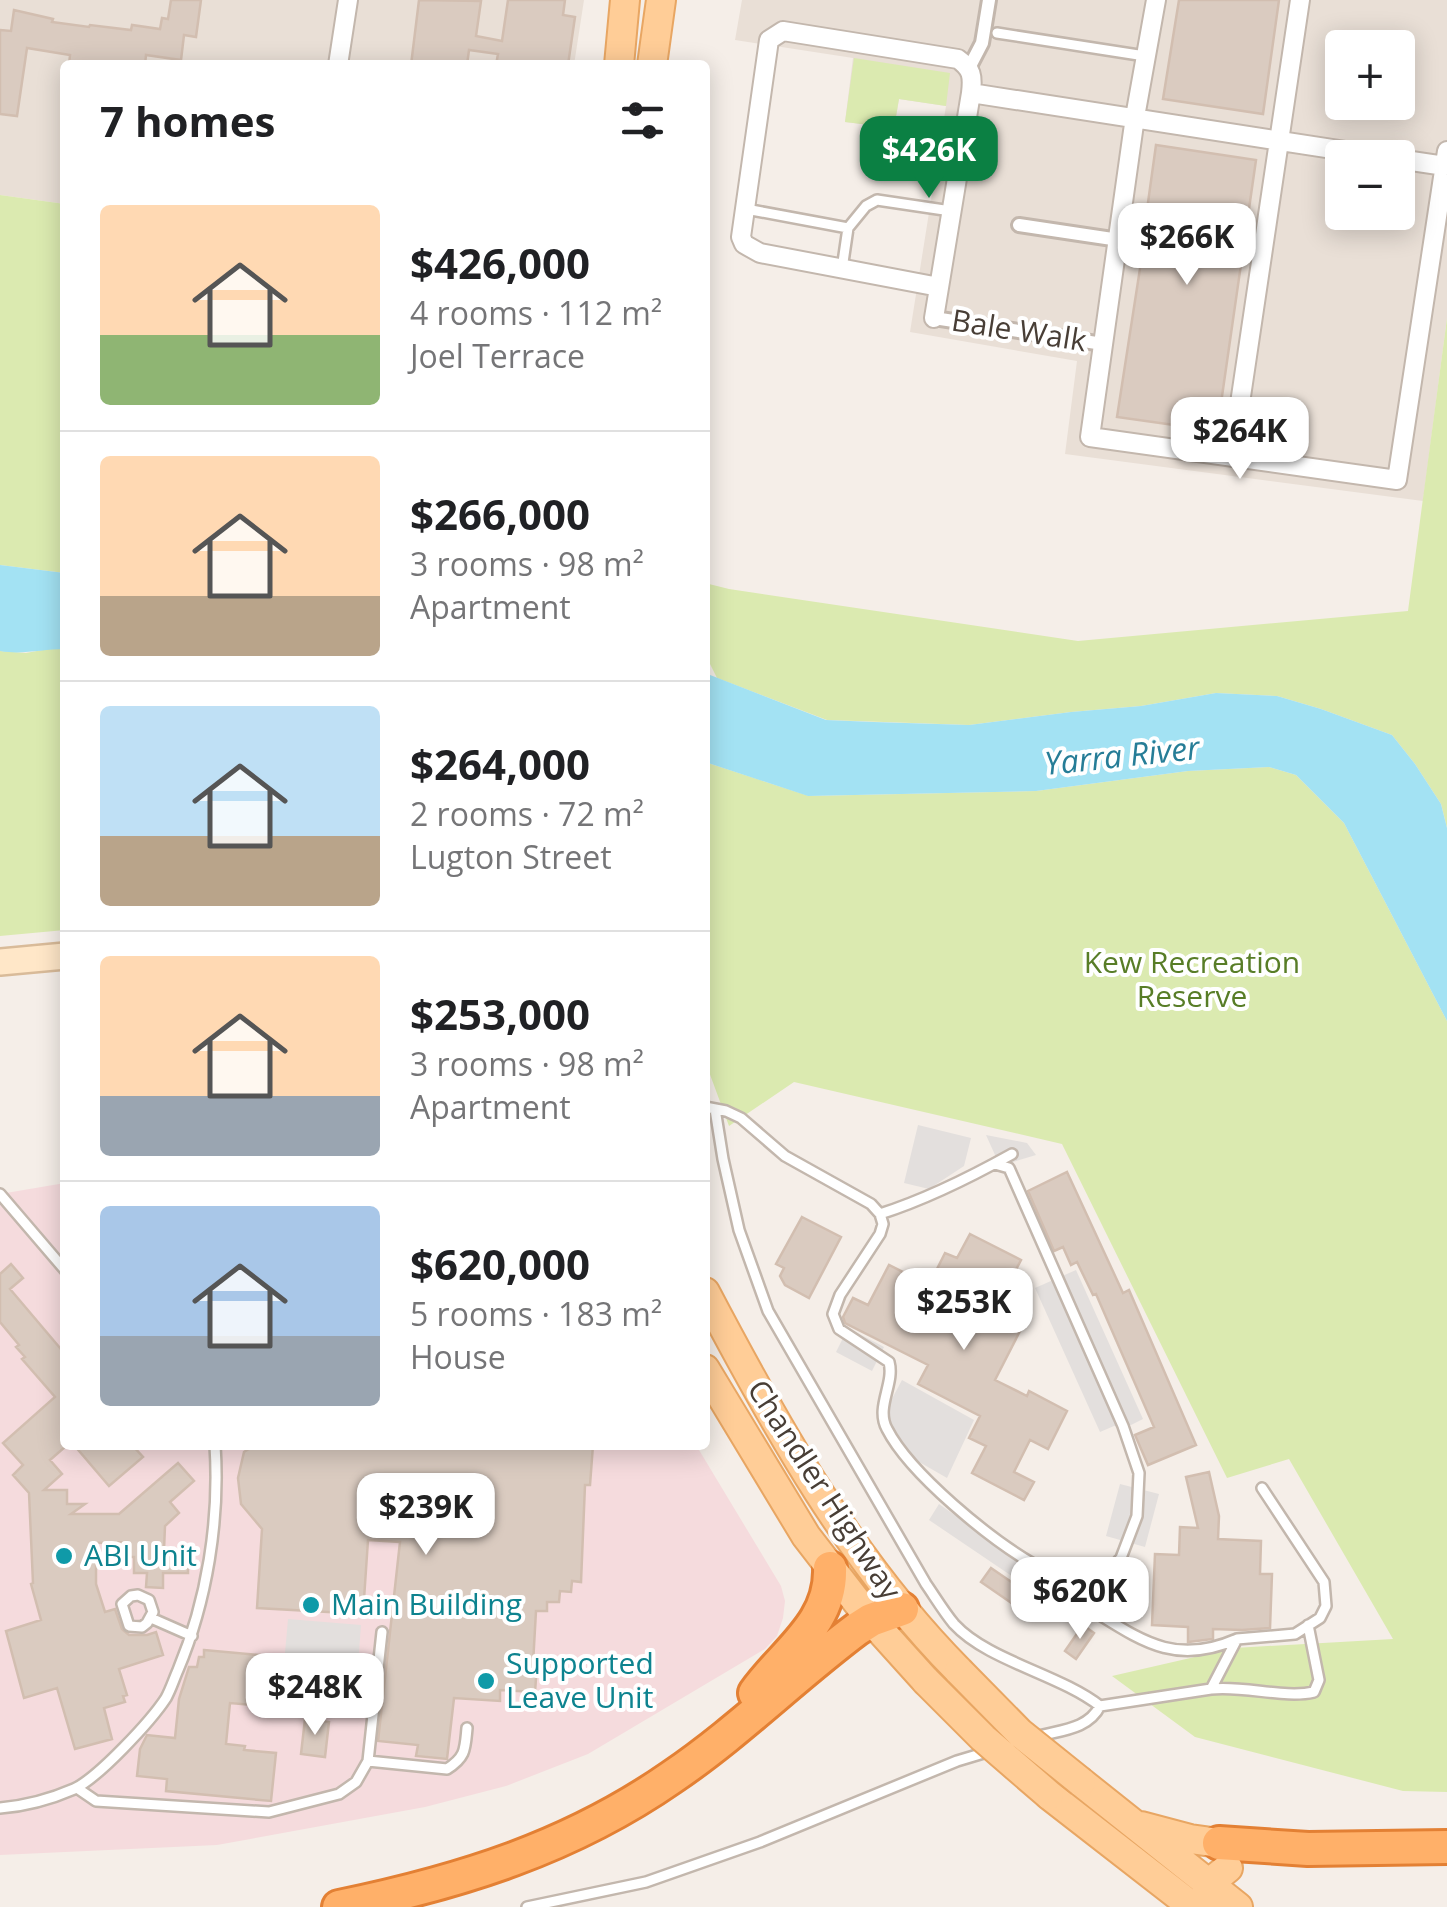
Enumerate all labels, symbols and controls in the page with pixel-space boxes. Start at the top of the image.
map controls [1325,30,1415,230]
button: + [1325,30,1415,120]
text: 7 homes [100,92,275,149]
icon: filters [615,93,670,148]
pin: $426K [859,116,999,201]
text: $426K [882,127,976,170]
button: − [1325,140,1415,230]
pin: $266K [1117,203,1257,288]
text: $266K [1140,214,1234,257]
text: $426,000 [410,234,590,291]
icon: home [180,245,300,365]
text: 4 rooms · 112 m² [410,291,662,334]
street label: Bale Walk [949,299,1090,360]
text: Joel Terrace [410,334,585,377]
pin: $264K [1170,397,1310,482]
text: $264K [1193,408,1287,451]
text: $266,000 [410,485,590,542]
icon: home [180,496,300,616]
text: 3 rooms · 98 m² [410,542,644,585]
text: Apartment [410,585,571,628]
water label: Yarra River [1042,725,1203,784]
text: $264,000 [410,735,590,792]
icon: home [180,746,300,866]
text: 2 rooms · 72 m² [410,792,644,835]
text: Lugton Street [410,835,612,878]
park label: Kew Recreation Reserve [1084,941,1300,1016]
text: $253,000 [410,985,590,1042]
icon: home [180,996,300,1116]
text: 3 rooms · 98 m² [410,1042,644,1085]
text: Apartment [410,1085,571,1128]
text: $620,000 [410,1235,590,1292]
icon: home [180,1246,300,1366]
pin: $253K [894,1268,1034,1353]
text: $253K [917,1279,1011,1322]
text: 5 rooms · 183 m² [410,1292,662,1335]
text: House [410,1335,506,1378]
street label: Chandler Highway [739,1371,912,1608]
pin: $239K [356,1473,496,1558]
text: $239K [379,1484,473,1527]
place label: ABI Unit [84,1534,197,1575]
marker: ABI Unit [53,1545,75,1567]
pin: $620K [1010,1557,1150,1642]
text: $620K [1033,1568,1127,1611]
place label: Main Building [331,1583,522,1624]
marker: Main Building [300,1594,322,1616]
place label: Supported Leave Unit [506,1642,654,1717]
pin: $248K [245,1653,385,1738]
text: $248K [268,1664,362,1707]
marker: Supported Leave Unit [475,1670,497,1692]

